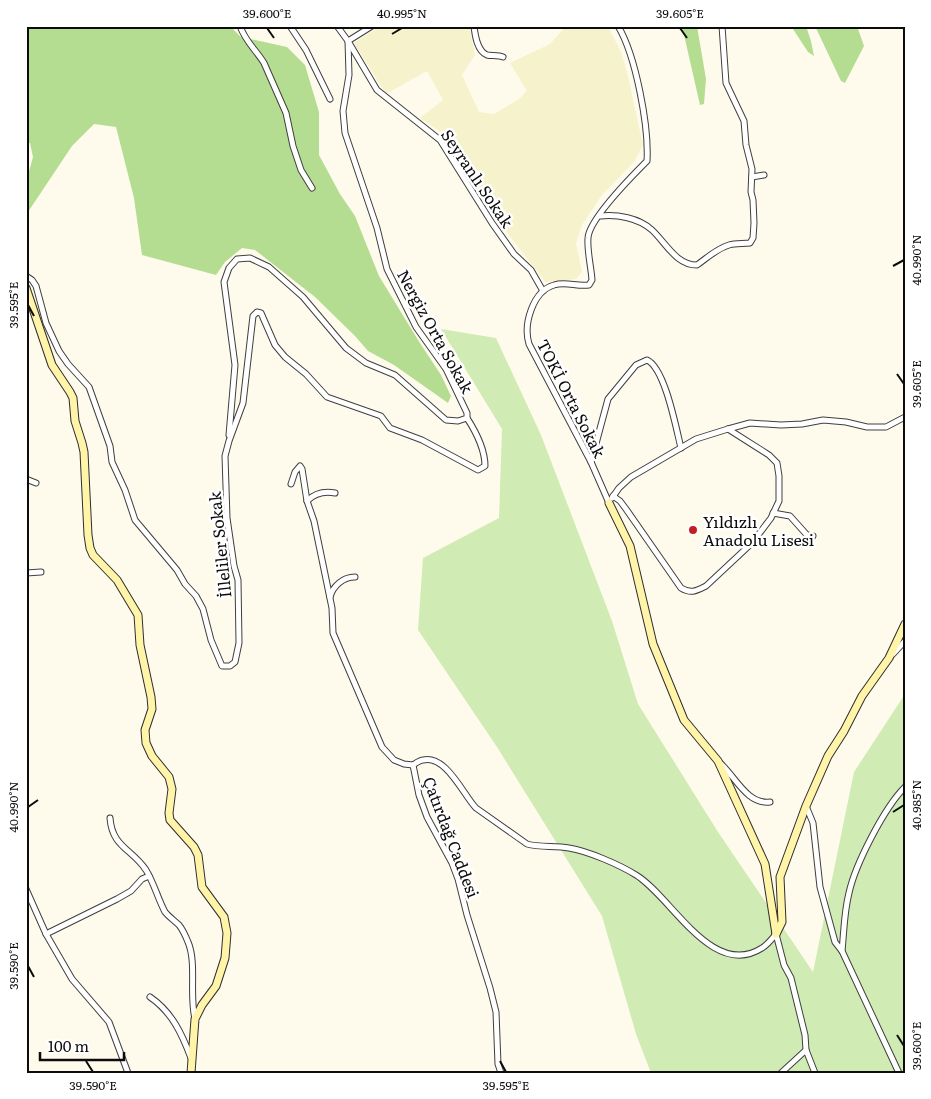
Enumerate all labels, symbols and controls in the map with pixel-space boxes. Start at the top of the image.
text: 39.600°E [243,4,292,22]
text: 40.995°N [377,4,427,22]
text: 39.605°E [656,4,704,22]
street label: Seyranlı Sokak [436,124,520,232]
text: 40.990°N [907,234,925,286]
street label: Nergiz Orta Sokak [392,265,480,397]
text: 39.595°E [4,281,22,328]
street label: TOKİ Orta Sokak [532,335,612,462]
text: 39.605°E [907,360,925,408]
street label: İlleliler Sokak [201,490,237,599]
place label: Yıldızlı Anadolu Lisesi [703,509,814,551]
marker: Yıldızlı Anadolu Lisesi [687,524,699,536]
street label: Çatırdağ Caddesi [418,773,486,901]
text: 40.985°N [907,780,925,830]
text: 40.990°N [4,781,22,833]
text: 39.590°E [4,942,22,990]
text: 39.600°E [907,1021,925,1070]
scale bar [40,1029,124,1061]
text: 100 m [48,1034,89,1057]
text: 39.590°E [69,1076,117,1094]
text: 39.595°E [483,1076,530,1094]

